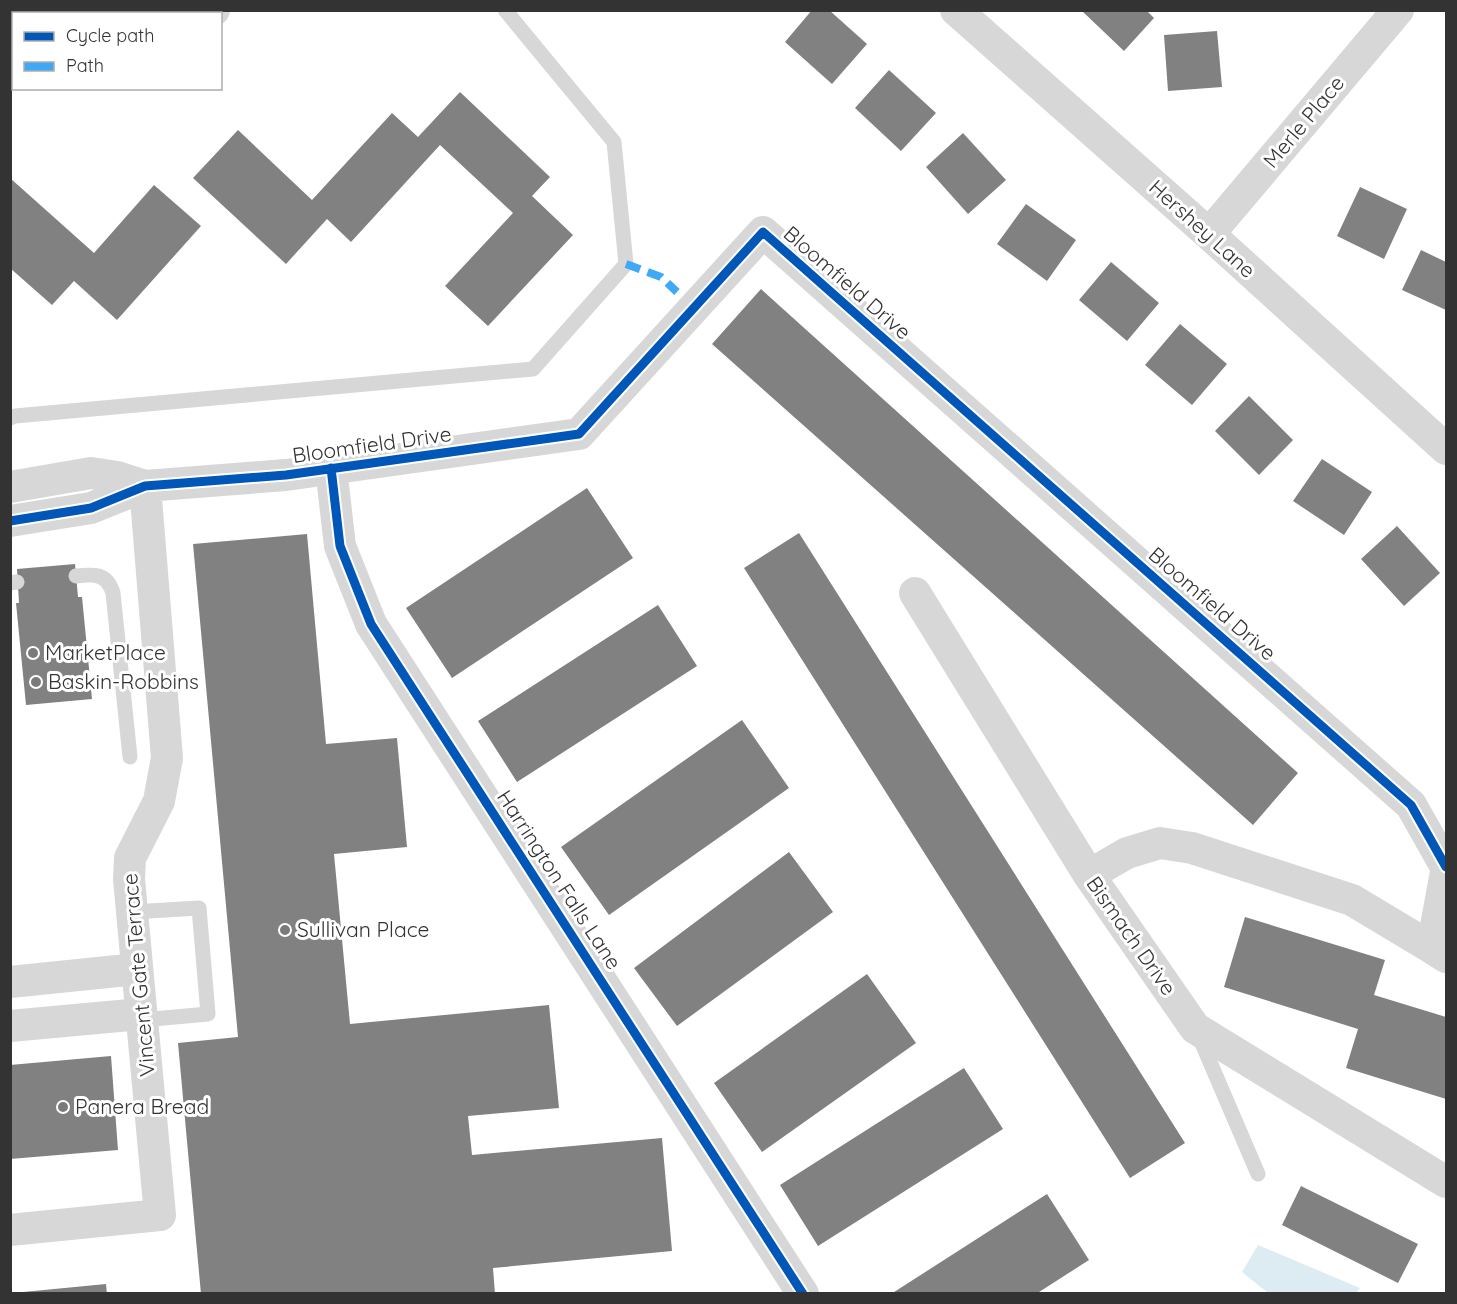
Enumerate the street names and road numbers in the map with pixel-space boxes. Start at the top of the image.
street label: Merle Place [1257,70,1349,173]
street label: Hershey Lane [1144,174,1261,283]
street label: Bloomfield Drive [779,220,917,345]
street label: Bloomfield Drive [291,420,453,468]
street label: Bloomfield Drive [1144,541,1282,666]
street label: Harrington Falls Lane [492,785,628,974]
street label: Bismach Drive [1081,871,1182,1000]
street label: Vincent Gate Terrace [116,872,160,1078]

